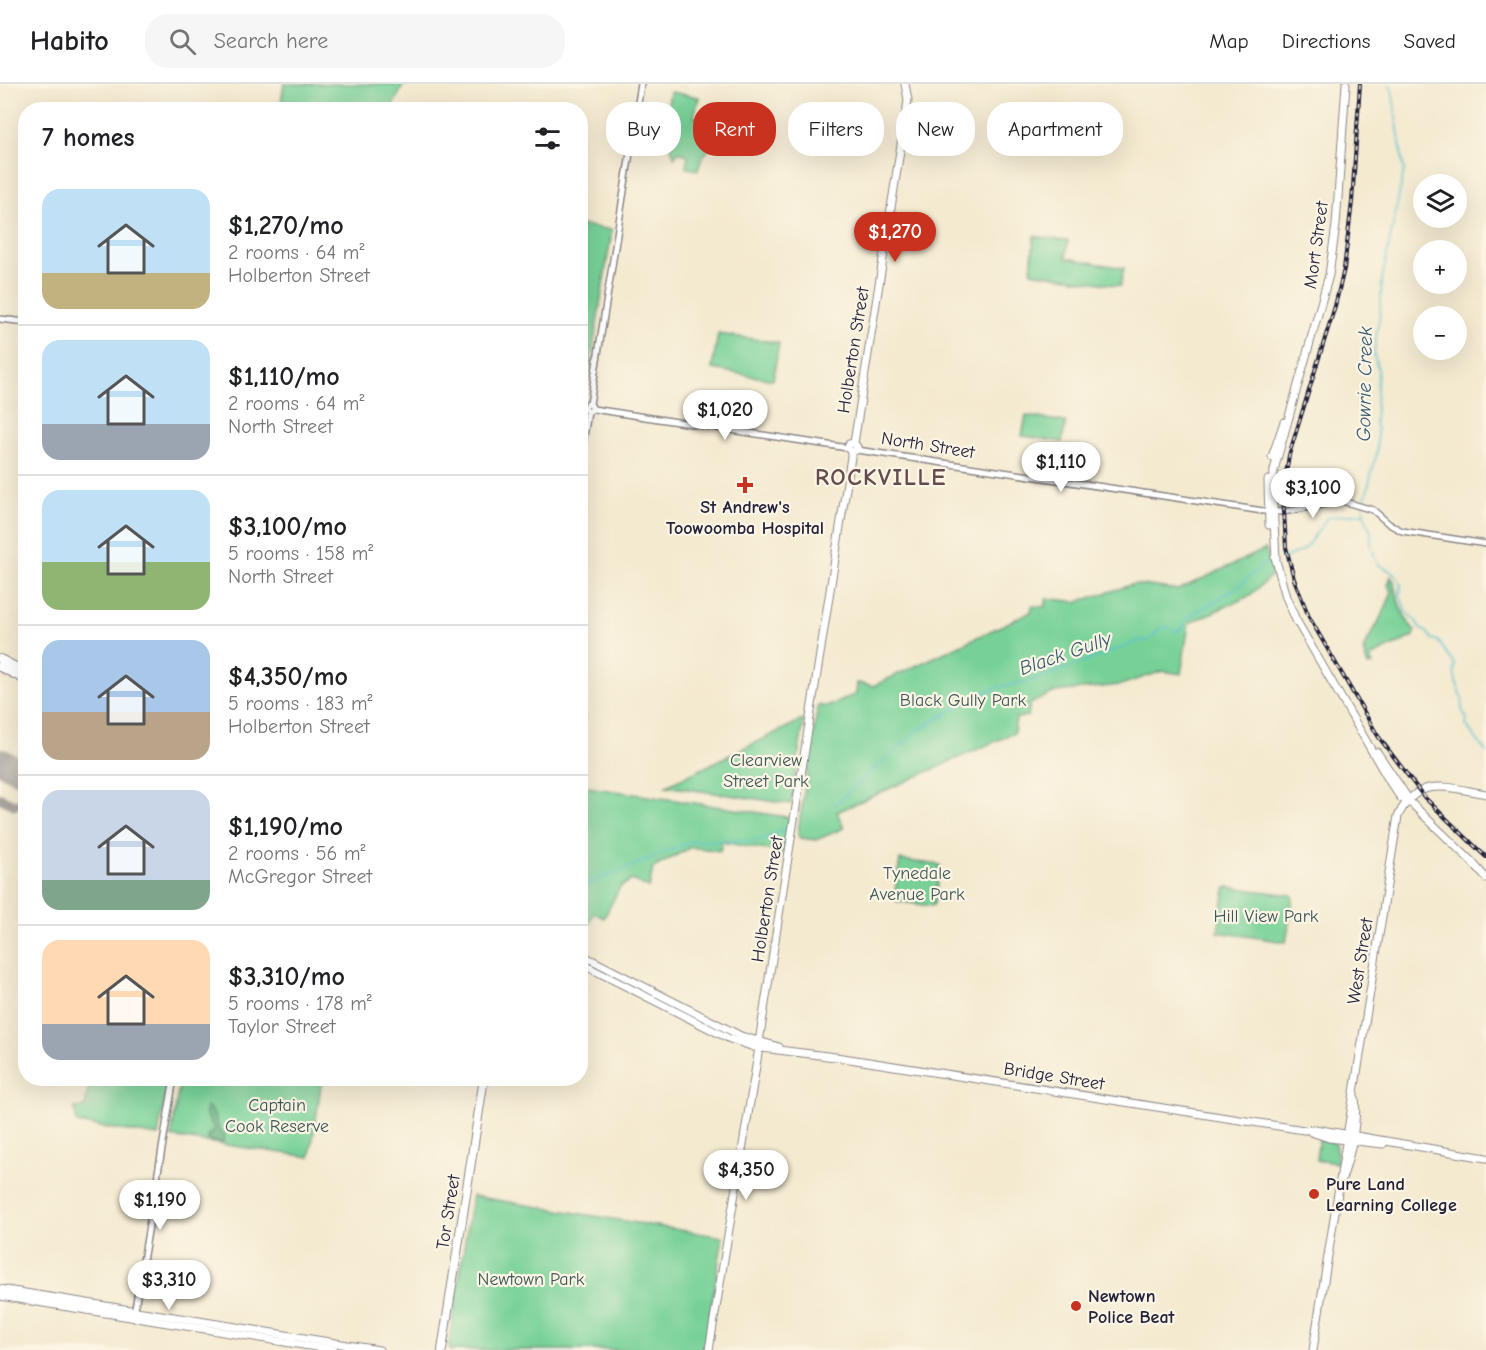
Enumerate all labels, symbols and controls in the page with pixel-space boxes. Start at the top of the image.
search box [145,14,565,68]
text: Habito [30,25,109,57]
icon: search [166,25,199,58]
text: Search here [214,28,328,54]
text: Map [1209,29,1249,53]
text: Directions [1282,29,1371,53]
text: Saved [1404,29,1456,53]
chip: Buy [606,102,681,156]
chip: Rent [693,102,776,156]
chip: Filters [788,102,884,156]
chip: New [896,102,975,156]
chip: Apartment [987,102,1123,156]
icon: filters [531,122,564,155]
text: 7 homes [42,123,135,153]
map controls [1413,174,1467,360]
button: layers [1413,174,1467,228]
street label: Mort Street [1300,199,1333,290]
text: $1,270/mo [228,211,344,241]
pin: $1,270 [846,212,944,263]
icon: home [90,213,162,285]
text: $1,270 [868,220,922,243]
button: + [1413,240,1467,294]
text: 2 rooms · 64 m² [228,241,364,264]
text: Holberton Street [228,264,370,287]
street label: Holberton Street [833,285,874,415]
button: − [1413,306,1467,360]
water label: Gowrie Creek [1352,326,1377,442]
text: $1,110/mo [228,362,340,392]
icon: home [90,364,162,436]
pin: $1,020 [676,390,774,441]
text: 2 rooms · 64 m² [228,392,364,415]
text: $1,020 [697,398,753,421]
text: North Street [228,415,333,438]
street label: North Street [880,428,977,463]
pin: $1,110 [1012,442,1110,493]
text: $1,110 [1036,450,1086,473]
district label: ROCKVILLE [815,463,947,491]
pin: $3,100 [1264,468,1362,519]
marker: St Andrew's Toowoomba Hospital [736,476,754,494]
text: $3,100 [1285,476,1341,499]
place label: St Andrew's Toowoomba Hospital [666,497,824,539]
text: $3,100/mo [228,512,347,542]
icon: home [90,514,162,586]
text: 5 rooms · 158 m² [228,542,373,565]
text: North Street [228,565,333,588]
water label: Black Gully [1016,627,1115,680]
text: $4,350/mo [228,662,348,692]
icon: home [90,664,162,736]
park label: Black Gully Park [900,690,1026,711]
text: 5 rooms · 183 m² [228,692,373,715]
text: Holberton Street [228,715,370,738]
park label: Clearview Street Park [723,750,809,792]
text: $1,190/mo [228,812,343,842]
icon: home [90,814,162,886]
street label: Holberton Street [747,834,788,964]
text: 2 rooms · 56 m² [228,842,366,865]
park label: Tynedale Avenue Park [869,863,965,905]
text: McGregor Street [228,865,372,888]
park label: Hill View Park [1214,906,1319,927]
street label: West Street [1343,916,1378,1006]
text: $3,310/mo [228,962,345,992]
icon: home [90,964,162,1036]
text: 5 rooms · 178 m² [228,992,372,1015]
text: Taylor Street [228,1015,336,1038]
street label: Bridge Street [1002,1058,1107,1095]
park label: Captain Cook Reserve [225,1095,329,1137]
pin: $4,350 [697,1150,795,1201]
text: $4,350 [717,1158,775,1181]
street label: Tor Street [432,1172,465,1251]
place label: Pure Land Learning College [1326,1174,1457,1216]
pin: $1,190 [111,1180,209,1231]
marker: Pure Land Learning College [1307,1187,1321,1201]
text: $1,190 [133,1188,187,1211]
pin: $3,310 [120,1260,218,1311]
text: $3,310 [142,1268,196,1291]
park label: Newtown Park [478,1269,585,1290]
place label: Newtown Police Beat [1088,1286,1176,1328]
marker: Newtown Police Beat [1069,1299,1083,1313]

